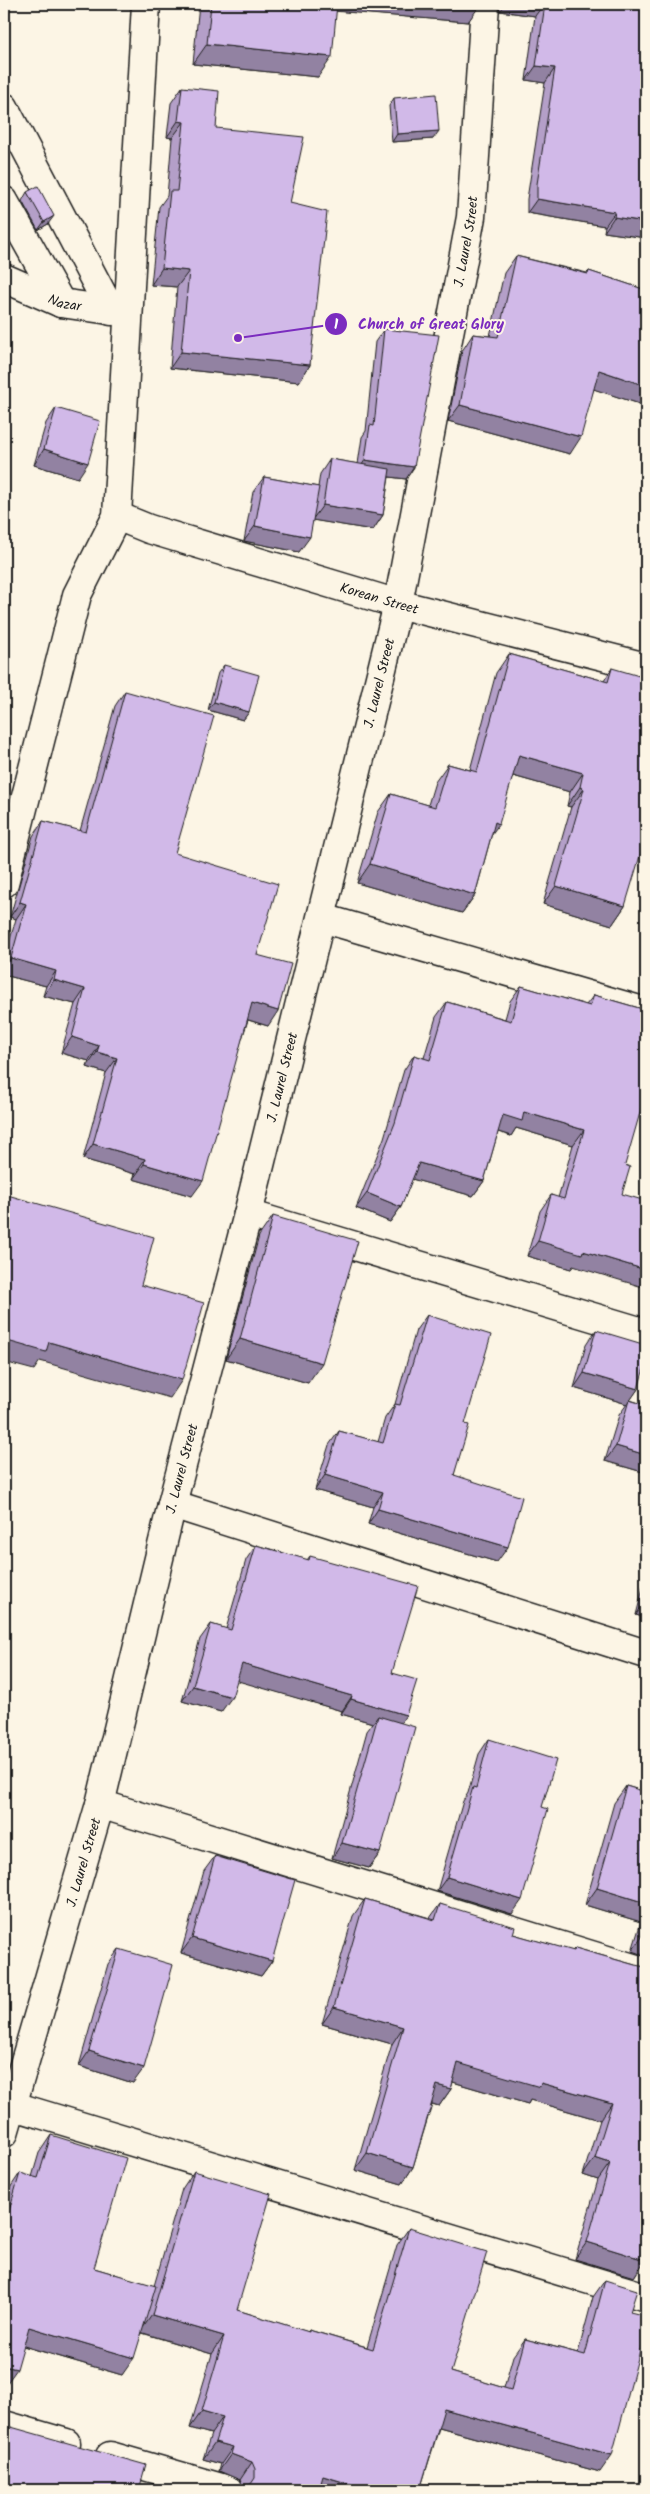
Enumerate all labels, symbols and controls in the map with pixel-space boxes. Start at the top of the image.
street label: J. Laurel Street [448,195,484,289]
street label: Nazar [44,289,84,318]
callout: Church of Great Glory [323,309,514,339]
text: 1 [334,313,339,337]
text: Church of Great Glory [358,313,504,337]
street label: Korean Street [337,577,421,621]
street label: J. Laurel Street [358,635,401,730]
street label: J. Laurel Street [261,1029,304,1125]
street label: J. Laurel Street [160,1421,205,1516]
street label: J. Laurel Street [61,1815,108,1910]

